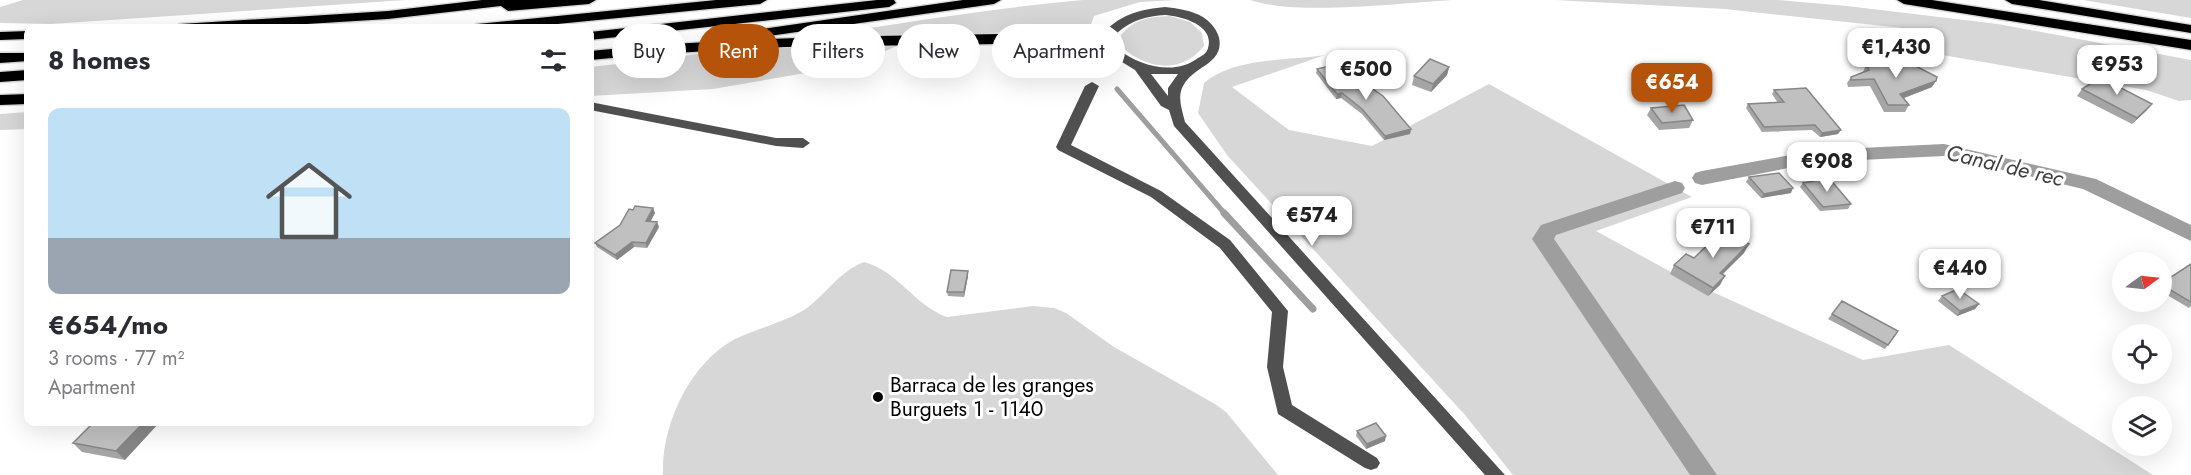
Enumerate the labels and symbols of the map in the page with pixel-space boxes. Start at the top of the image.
pin: €1,430 [1847,28,1945,79]
pin: €953 [2081,45,2153,96]
pin: €500 [1330,50,1402,101]
pin: €654 [1636,63,1708,114]
water label: Canal de rec [1943,136,2068,194]
pin: €908 [1791,142,1863,193]
pin: €574 [1276,196,1348,247]
pin: €711 [1677,208,1749,259]
pin: €440 [1924,249,1996,300]
north arrow [2112,252,2172,312]
place label: Barraca de les granges Burguets 1 - 1140 [890,370,1094,424]
marker: Barraca de les granges Burguets 1 - 1140 [871,390,885,404]

